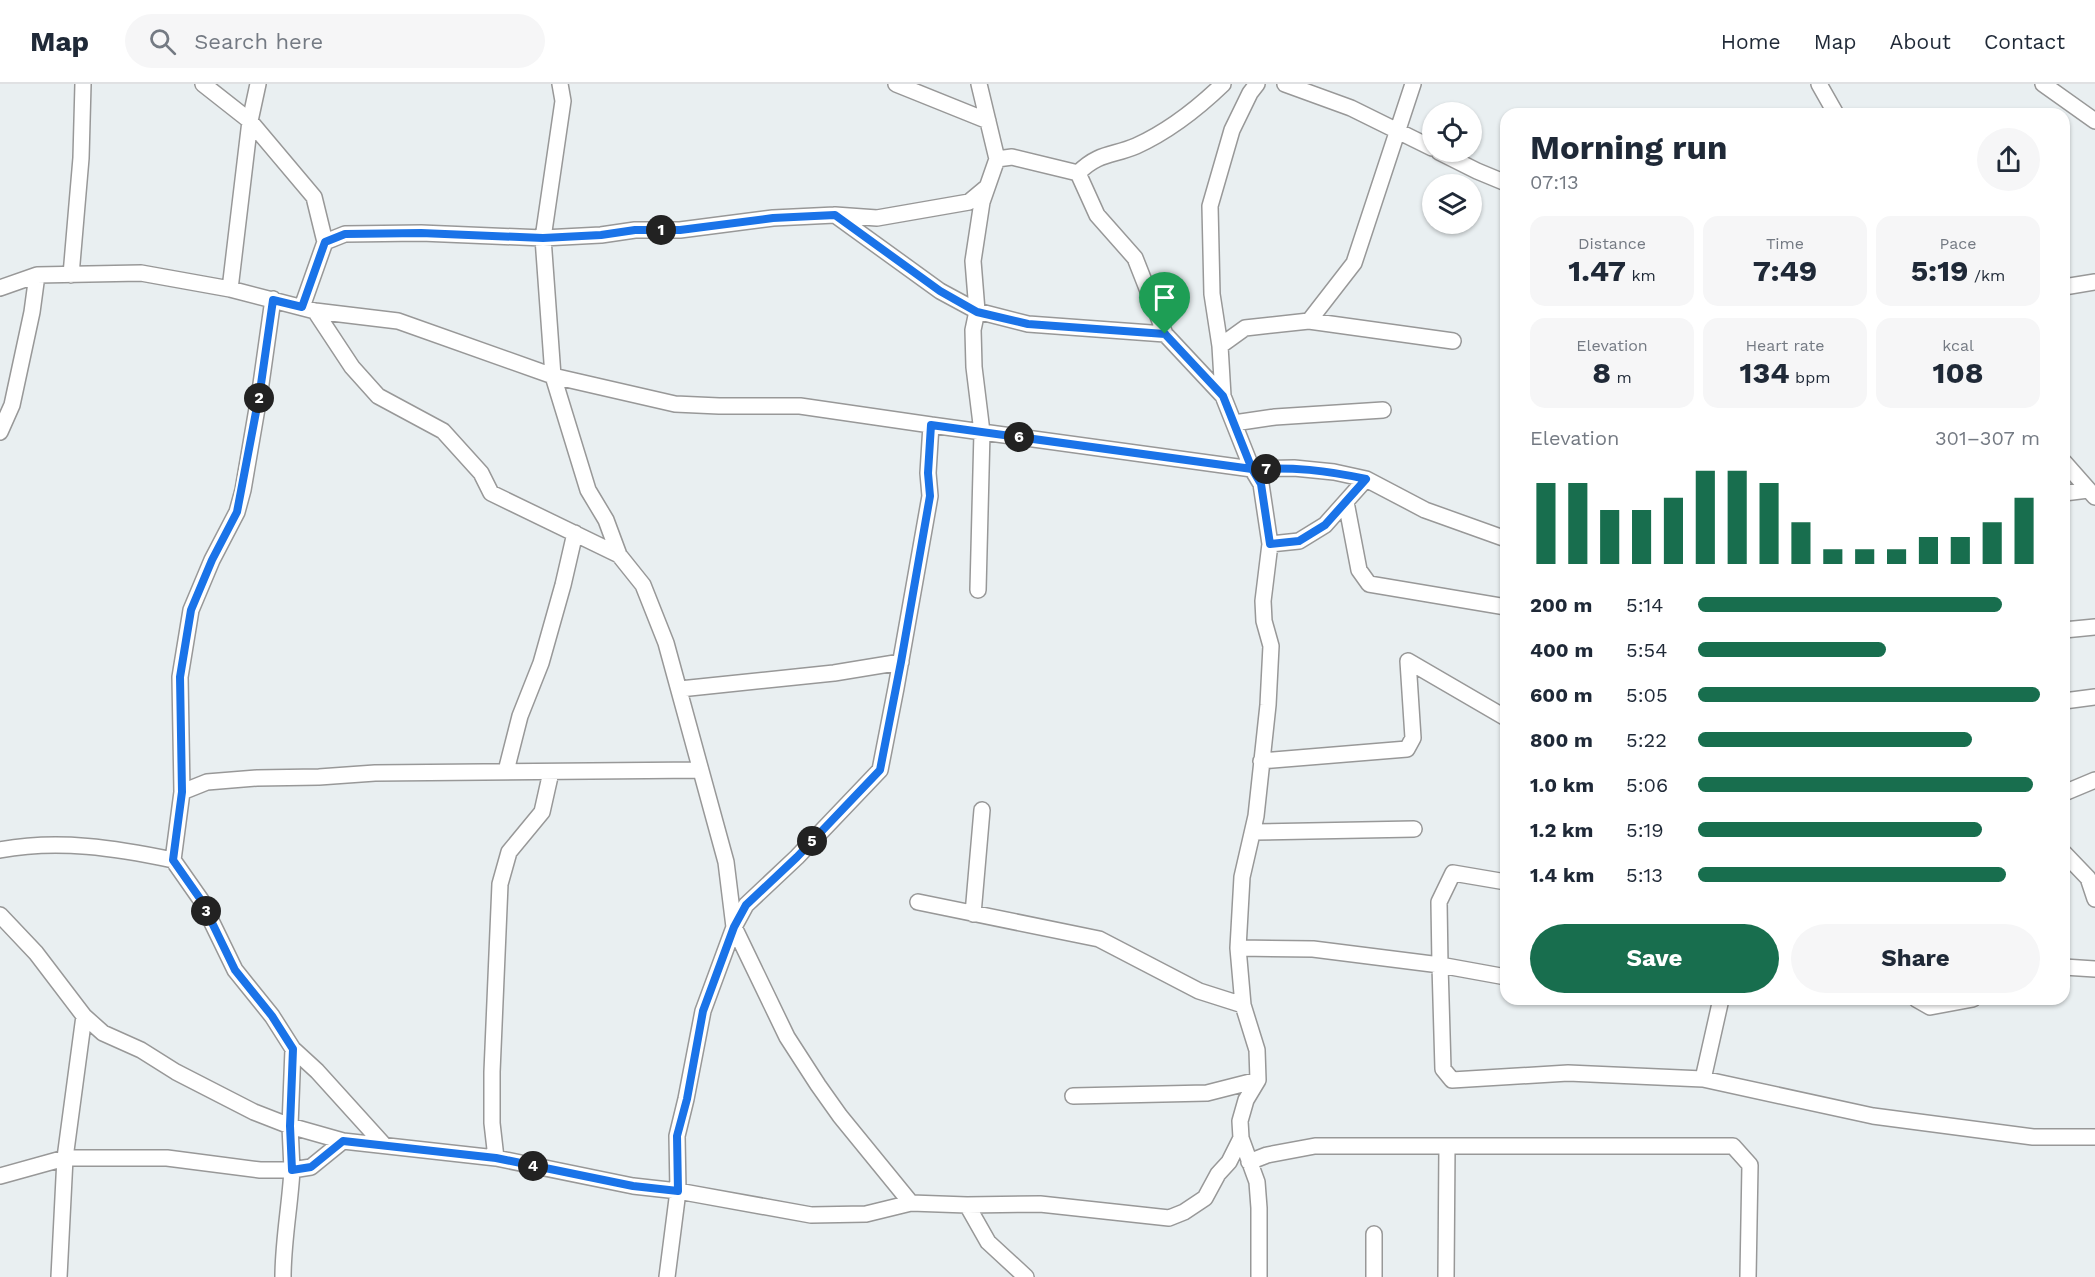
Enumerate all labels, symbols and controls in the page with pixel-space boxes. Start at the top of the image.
search box [125,14,545,68]
text: Map [30,25,89,58]
icon: search [146,25,179,58]
text: Search here [194,29,323,54]
text: Home [1721,29,1781,54]
text: Map [1814,29,1857,54]
text: About [1890,29,1951,54]
text: Contact [1984,29,2065,54]
map controls [1422,102,1482,234]
button: locate [1422,102,1482,162]
text: Morning run [1530,128,1727,167]
button: share [1977,128,2040,191]
text: 07:13 [1530,170,1579,194]
button: layers [1422,174,1482,234]
pin: 1 [646,215,676,245]
text: 1 [658,220,664,239]
text: Distance [1578,234,1646,253]
text: Time [1766,234,1804,253]
text: Pace [1939,234,1977,253]
text: 1.47 [1568,253,1626,288]
text: 7:49 [1753,253,1817,288]
text: 5:19 [1911,253,1969,288]
text: km [1626,266,1656,285]
text: /km [1969,266,2005,285]
pin [1139,272,1190,334]
icon: arrive [1148,281,1181,314]
text: Elevation [1576,336,1648,355]
text: Heart rate [1745,336,1825,355]
text: kcal [1942,336,1974,355]
text: 8 [1592,355,1611,390]
text: 134 [1740,355,1790,390]
text: 108 [1932,355,1984,390]
text: m [1611,368,1632,387]
text: bpm [1790,368,1830,387]
pin: 2 [244,383,274,413]
text: 2 [254,388,264,407]
pin: 6 [1004,422,1034,452]
text: Elevation [1530,426,1619,450]
text: 301–307 m [1935,426,2040,450]
text: 6 [1014,427,1024,446]
pin: 7 [1251,454,1281,484]
text: 7 [1261,459,1271,478]
text: 200 m [1530,593,1592,617]
text: 5:14 [1626,593,1664,617]
text: 400 m [1530,638,1593,662]
text: 5:54 [1626,638,1667,662]
text: 600 m [1530,683,1593,707]
text: 5:05 [1626,683,1668,707]
text: 800 m [1530,728,1593,752]
text: 5:22 [1626,728,1667,752]
text: 1.0 km [1530,773,1594,797]
text: 5:06 [1626,773,1668,797]
text: 1.2 km [1530,818,1593,842]
text: 5:19 [1626,818,1664,842]
pin: 5 [797,826,827,856]
text: 5 [807,831,817,850]
text: 1.4 km [1530,863,1594,887]
text: 5:13 [1626,863,1663,887]
pin: 3 [191,896,221,926]
text: 3 [201,901,211,920]
button: Save [1530,924,1779,993]
button: Share [1791,924,2040,993]
pin: 4 [518,1151,548,1181]
text: 4 [528,1156,538,1175]

